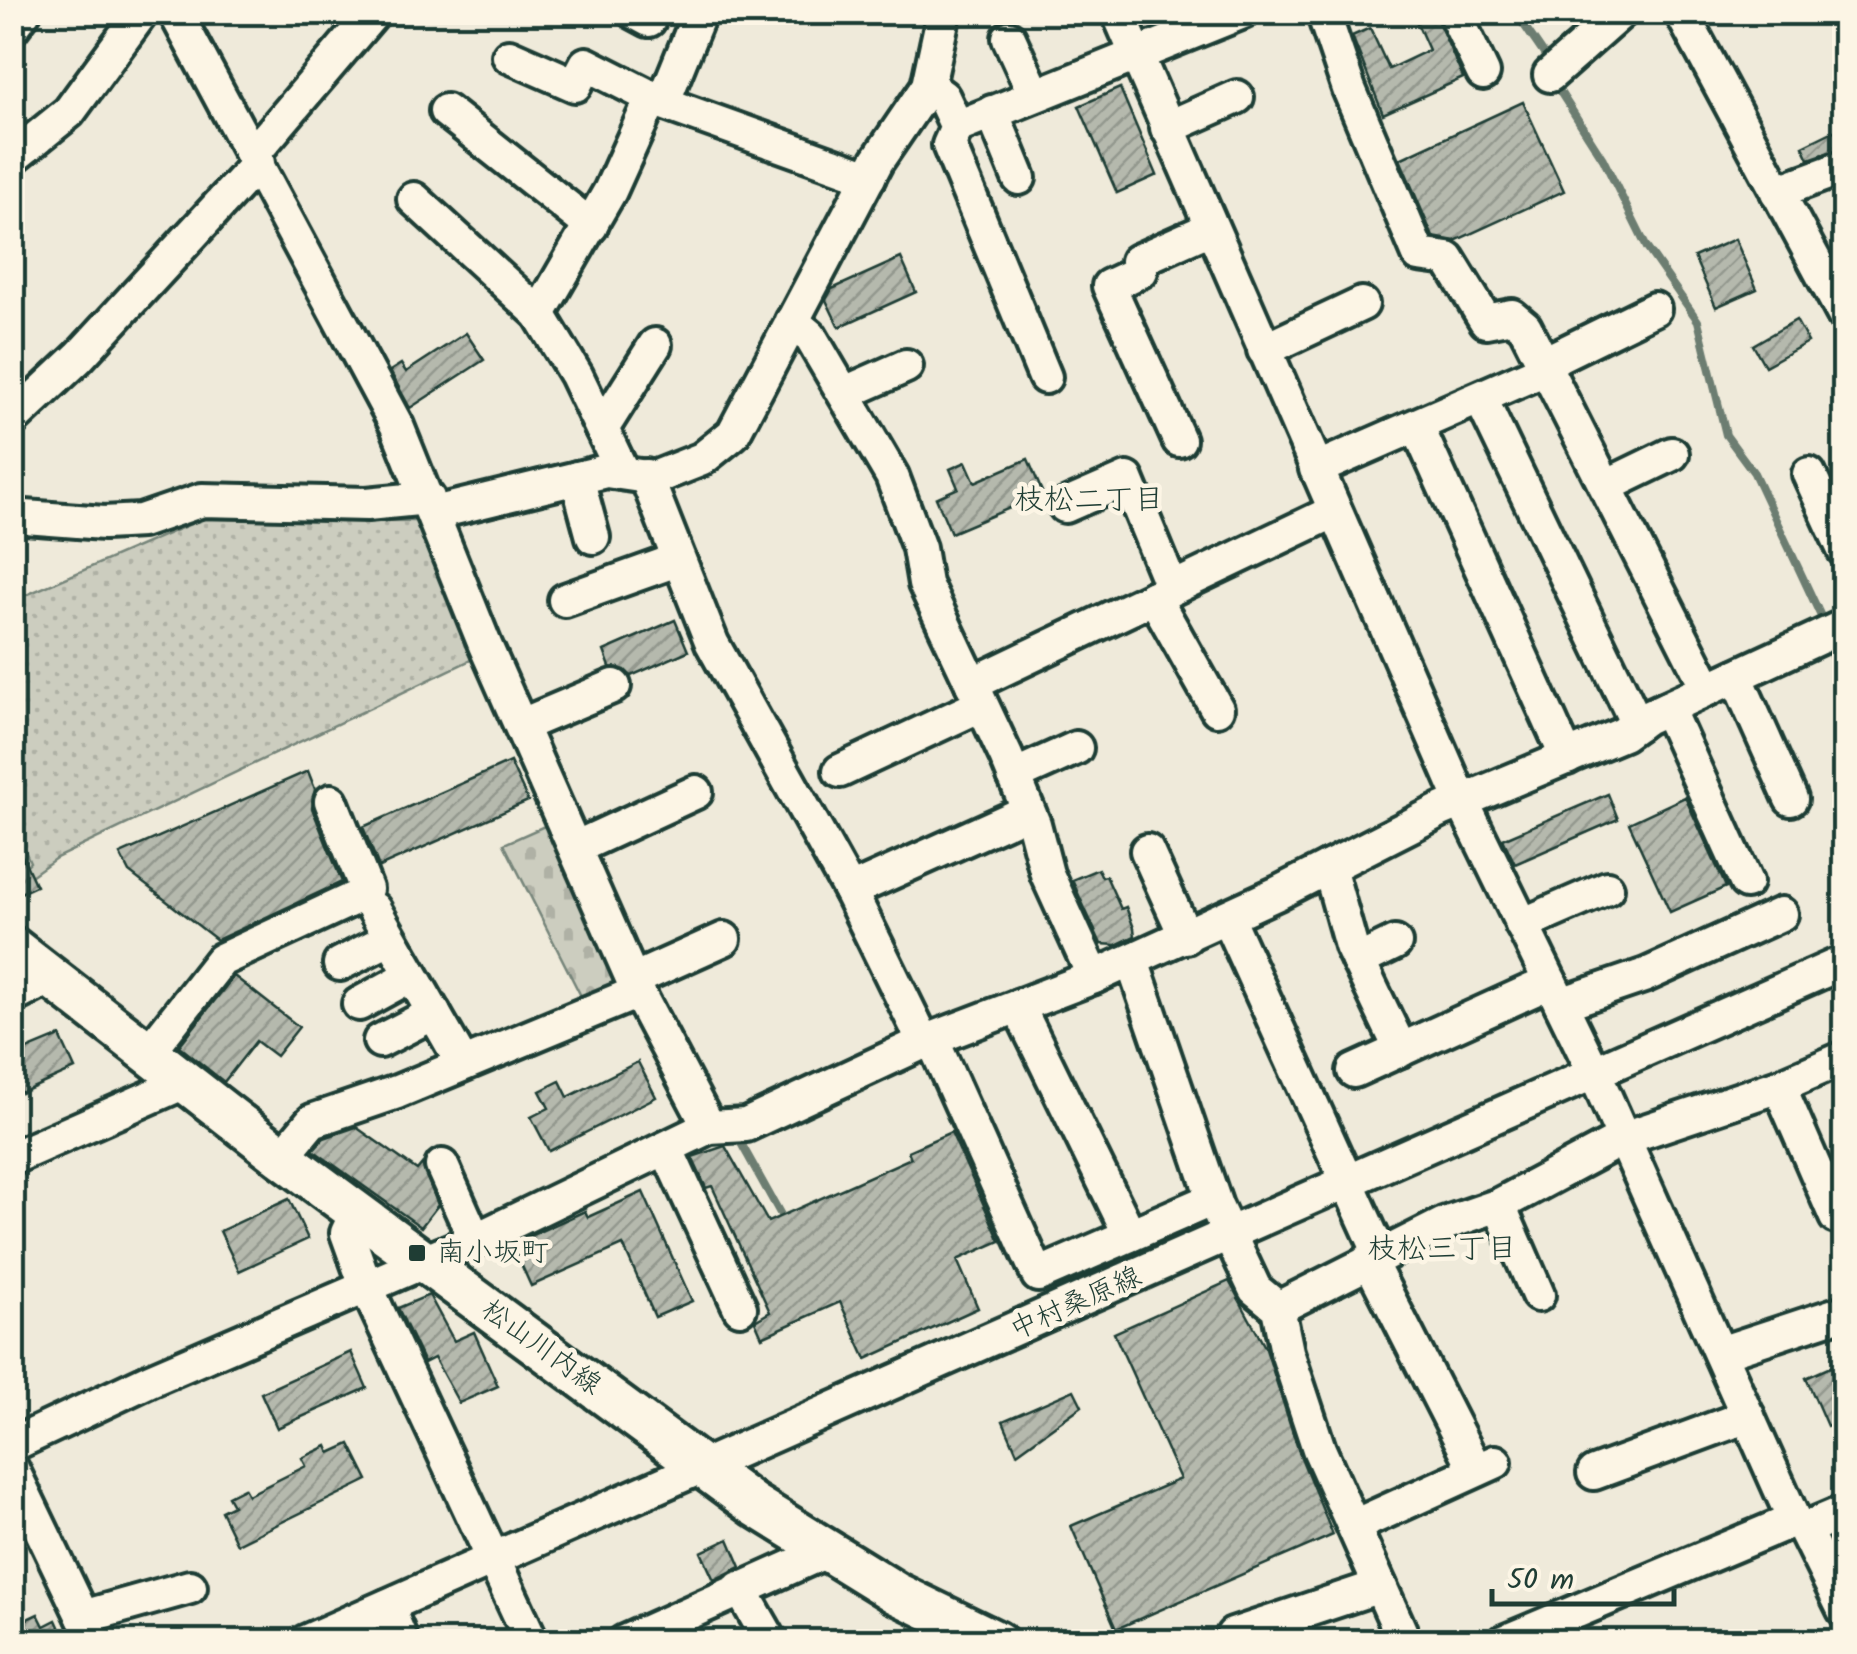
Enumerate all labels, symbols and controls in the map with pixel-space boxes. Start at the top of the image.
district label: 枝松二丁目 [1014,477,1164,525]
district label: 枝松三丁目 [1367,1226,1517,1274]
place label: 南小坂町 [437,1231,549,1276]
marker: 南小坂町 [406,1242,428,1264]
street label: 中村桑原線 [1003,1255,1149,1353]
street label: 松山川内線 [471,1289,611,1407]
scale bar [1492,1544,1674,1606]
text: 50 m [1507,1557,1574,1605]

